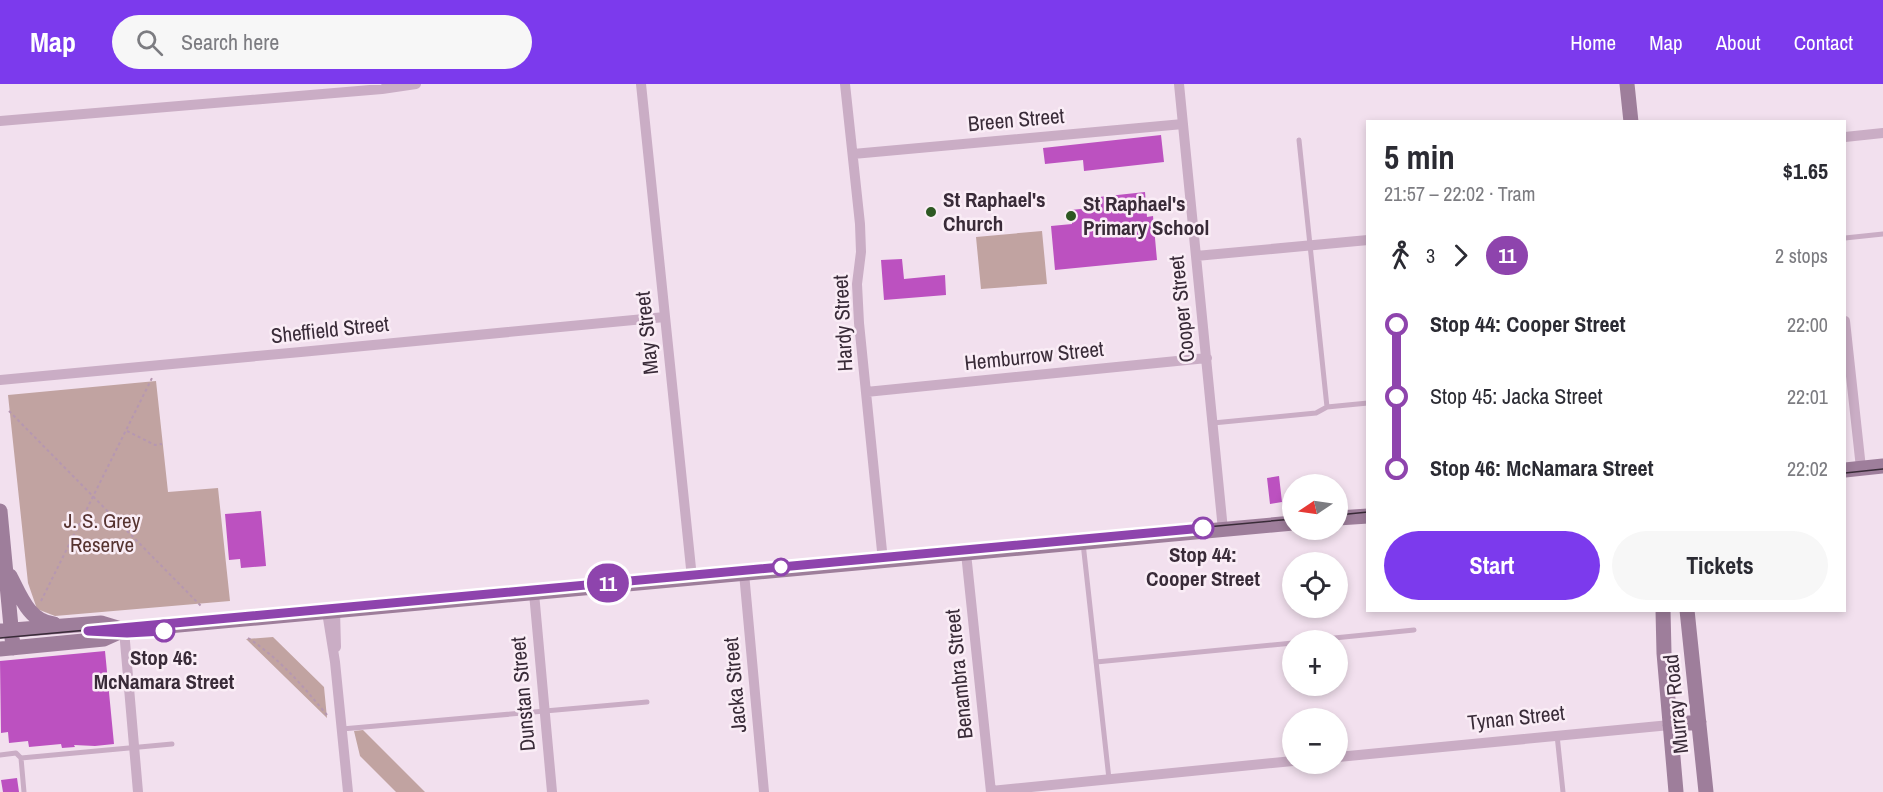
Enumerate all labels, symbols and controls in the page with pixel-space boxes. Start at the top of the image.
search box [112,15,532,69]
text: Map [30,23,76,61]
icon: search [133,26,166,59]
text: Search here [181,27,279,57]
text: Home [1570,28,1616,57]
text: Map [1649,28,1683,57]
text: About [1716,28,1761,57]
text: Contact [1794,28,1853,57]
street label: Breen Street [967,101,1066,138]
text: 5 min [1384,135,1455,179]
text: $1.65 [1783,156,1828,186]
text: 21:57 – 22:02 · Tram [1384,180,1535,207]
place label: St Raphael's Church [943,185,1046,238]
place label: St Raphael's Primary School [1083,189,1209,242]
marker: St Raphael's Church [924,205,938,219]
marker: St Raphael's Primary School [1064,209,1078,223]
icon: walk [1384,239,1417,272]
icon: forward [1444,239,1477,272]
text: 11 [1498,241,1516,270]
text: 3 [1426,242,1435,269]
text: 2 stops [1775,242,1828,269]
street label: Cooper Street [1161,254,1202,364]
street label: Hardy Street [825,274,860,372]
street label: May Street [628,290,665,376]
street label: Sheffield Street [270,309,391,350]
text: Stop 44: Cooper Street [1430,309,1625,339]
text: 22:00 [1787,311,1828,338]
street label: Hemburrow Street [963,334,1105,377]
text: Stop 45: Jacka Street [1430,381,1603,411]
text: 22:01 [1787,383,1828,410]
text: Stop 46: McNamara Street [1430,453,1654,483]
text: 22:02 [1787,455,1828,482]
north arrow [1282,474,1348,540]
map controls [1282,474,1348,774]
park label: J. S. Grey Reserve [64,506,141,559]
marker: Stop 44: Cooper Street [1192,517,1214,539]
button: Start [1384,531,1600,600]
button: Tickets [1612,531,1828,600]
place label: Stop 44: Cooper Street [1146,540,1260,593]
button: locate [1282,552,1348,618]
unlabelled marker [772,558,790,576]
line badge: 11 [581,564,635,602]
text: 11 [599,569,617,598]
street label: Benambra Street [937,608,980,740]
marker: Stop 46: McNamara Street [153,620,175,642]
button: + [1282,630,1348,696]
street label: Dunstan Street [503,635,542,753]
street label: Jacka Street [716,636,753,734]
place label: Stop 46: McNamara Street [94,643,235,696]
street label: Murray Road [1656,653,1695,755]
street label: Tynan Street [1466,698,1566,737]
button: − [1282,708,1348,774]

